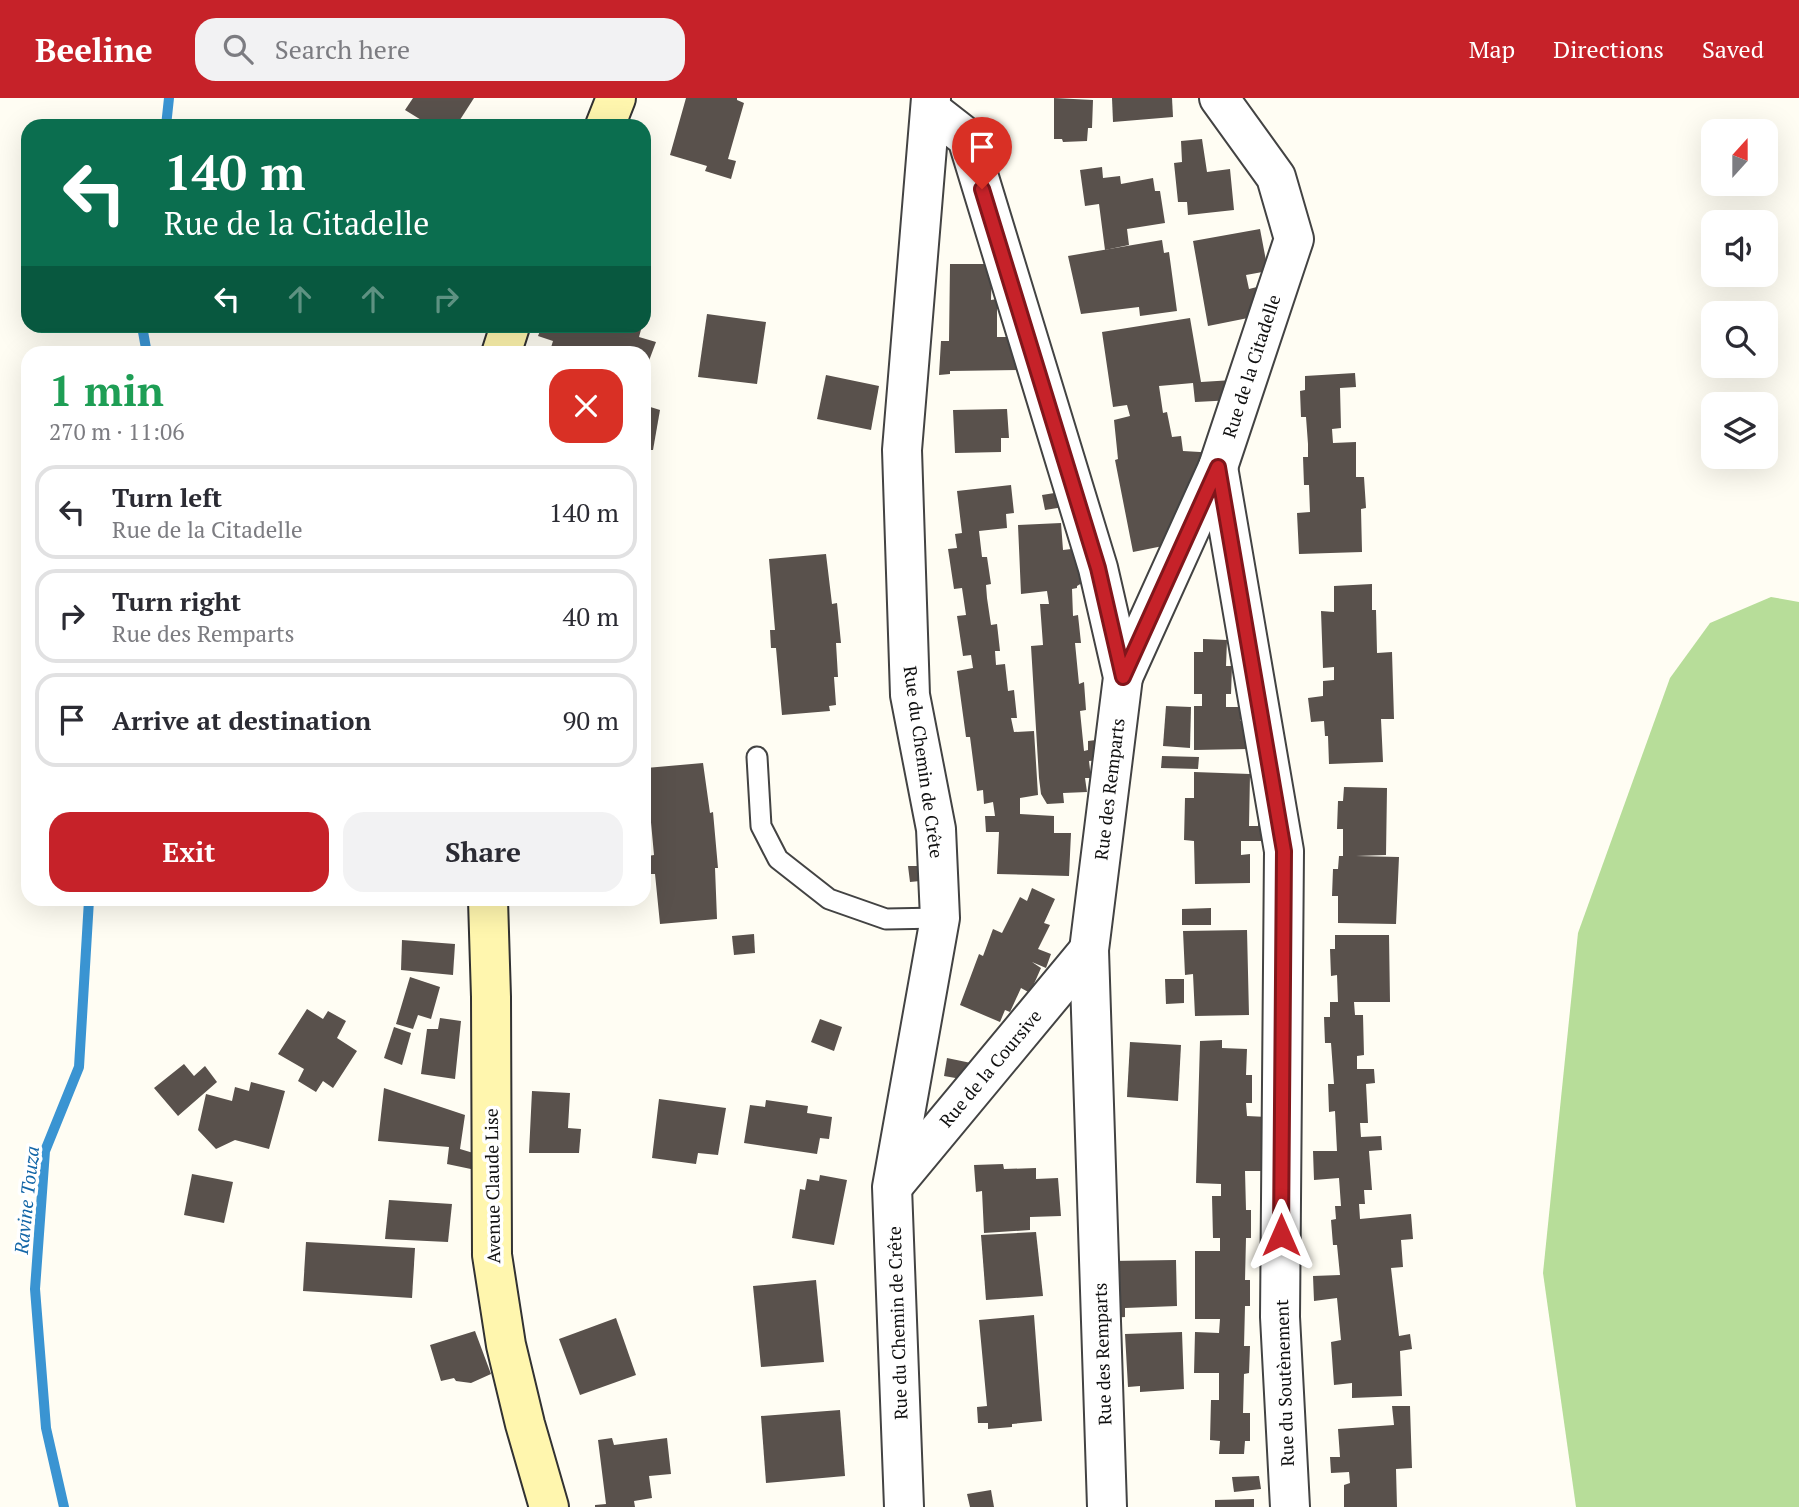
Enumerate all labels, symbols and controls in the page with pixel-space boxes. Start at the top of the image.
search box [195,18,685,81]
text: Beeline [35,28,153,71]
icon: search [219,30,257,68]
text: Search here [275,32,410,66]
text: Map [1469,33,1515,65]
text: Directions [1553,33,1664,65]
text: Saved [1702,33,1764,65]
pin [952,117,1012,189]
north arrow [1701,119,1778,196]
map controls [1701,119,1778,469]
icon: arrive [963,128,1001,166]
text: 140 m [164,139,306,204]
icon: left [49,147,140,238]
text: Rue de la Citadelle [164,202,429,244]
button: sound [1701,210,1778,287]
icon: left [208,280,246,318]
icon: ahead [281,280,319,318]
icon: ahead [354,280,392,318]
icon: right [427,280,465,318]
street label: Rue de la Citadelle [1217,291,1285,441]
button: search [1701,301,1778,378]
text: 1 min [49,362,164,418]
button: close [549,369,623,443]
button: layers [1701,392,1778,469]
text: 270 m · 11:06 [49,416,184,447]
text: Turn left [112,480,222,514]
icon: left [53,493,91,531]
text: 140 m [549,495,619,529]
text: Rue de la Citadelle [112,514,303,545]
text: Turn right [112,584,241,618]
icon: right [53,597,91,635]
text: 40 m [563,599,619,633]
text: Rue des Remparts [112,618,294,649]
street label: Rue du Chemin de Crête [899,664,949,860]
icon: arrive [53,701,91,739]
text: Arrive at destination [112,703,371,737]
text: 90 m [563,703,619,737]
street label: Rue des Remparts [1088,717,1130,861]
button: Exit [49,812,329,892]
button: Share [343,812,623,892]
street label: Rue de la Coursive [934,1004,1046,1132]
street label: Avenue Claude Lise [479,1108,505,1264]
water label: Ravine Touza [8,1145,44,1256]
position arrow [1244,1198,1318,1272]
street label: Rue du Chemin de Crête [882,1226,912,1420]
street label: Rue des Remparts [1088,1282,1116,1426]
street label: Rue du Soutènement [1269,1299,1299,1467]

